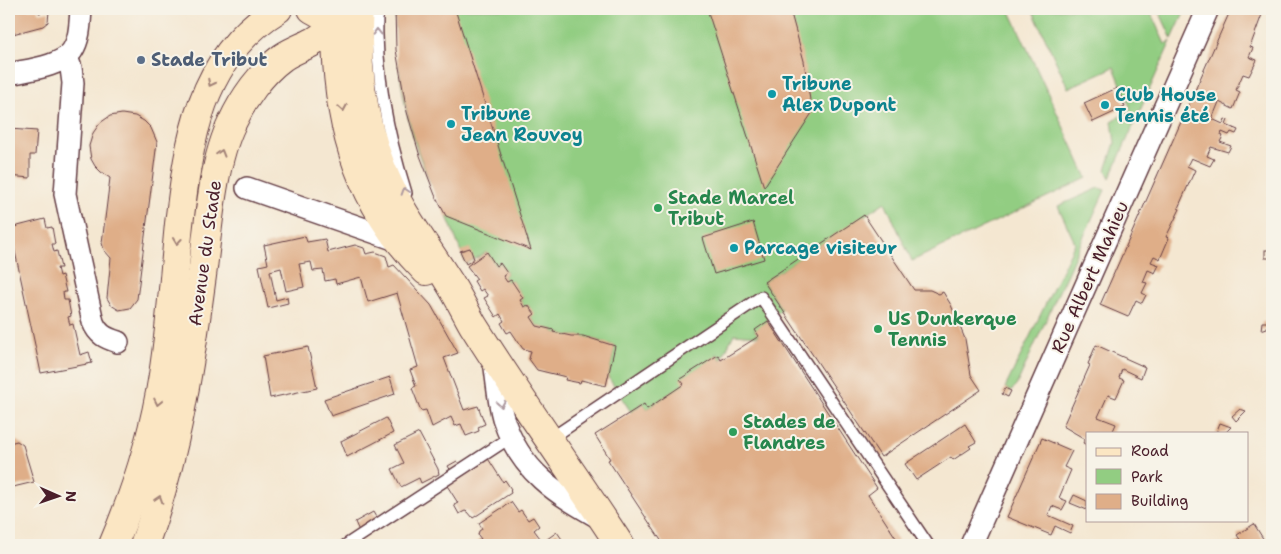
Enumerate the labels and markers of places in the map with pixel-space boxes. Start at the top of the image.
place label: Stade Tribut [151,48,268,72]
marker: Stade Tribut [135,54,147,66]
place label: Tribune Alex Dupont [782,72,897,117]
place label: Club House Tennis été [1115,83,1217,128]
marker: Tribune Alex Dupont [766,88,778,100]
marker: Club House Tennis été [1099,99,1111,111]
place label: Tribune Jean Rouvoy [461,102,583,147]
marker: Tribune Jean Rouvoy [445,118,457,130]
place label: Stade Marcel Tribut [668,186,794,231]
marker: Stade Marcel Tribut [652,202,664,214]
place label: Parcage visiteur [744,236,897,260]
marker: Parcage visiteur [728,242,740,254]
place label: US Dunkerque Tennis [888,307,1017,352]
marker: US Dunkerque Tennis [872,323,884,335]
place label: Stades de Flandres [743,410,836,455]
marker: Stades de Flandres [727,426,739,438]

